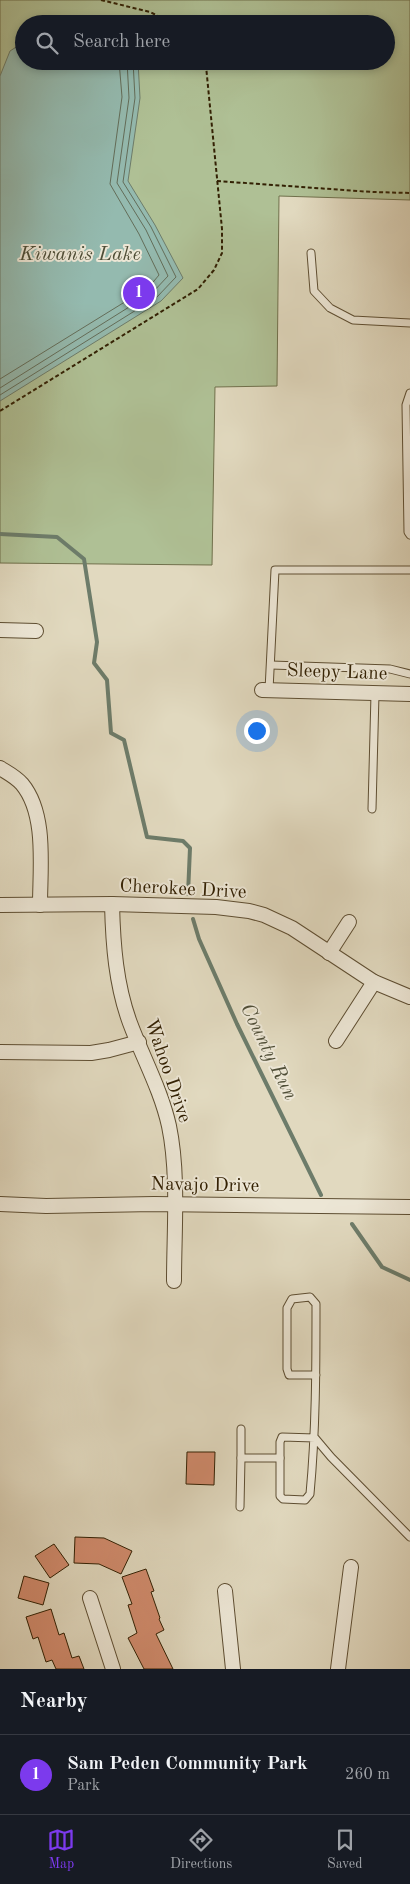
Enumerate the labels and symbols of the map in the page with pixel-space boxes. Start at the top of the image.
water label: Kiwanis Lake [18,245,141,265]
pin: 1 [123,274,155,312]
street label: Sleepy Lane [286,662,388,684]
your location [244,718,270,744]
street label: Cherokee Drive [119,877,247,903]
water label: County Run [236,1000,300,1104]
street label: Wahoo Drive [140,1017,194,1125]
street label: Navajo Drive [150,1176,260,1196]

